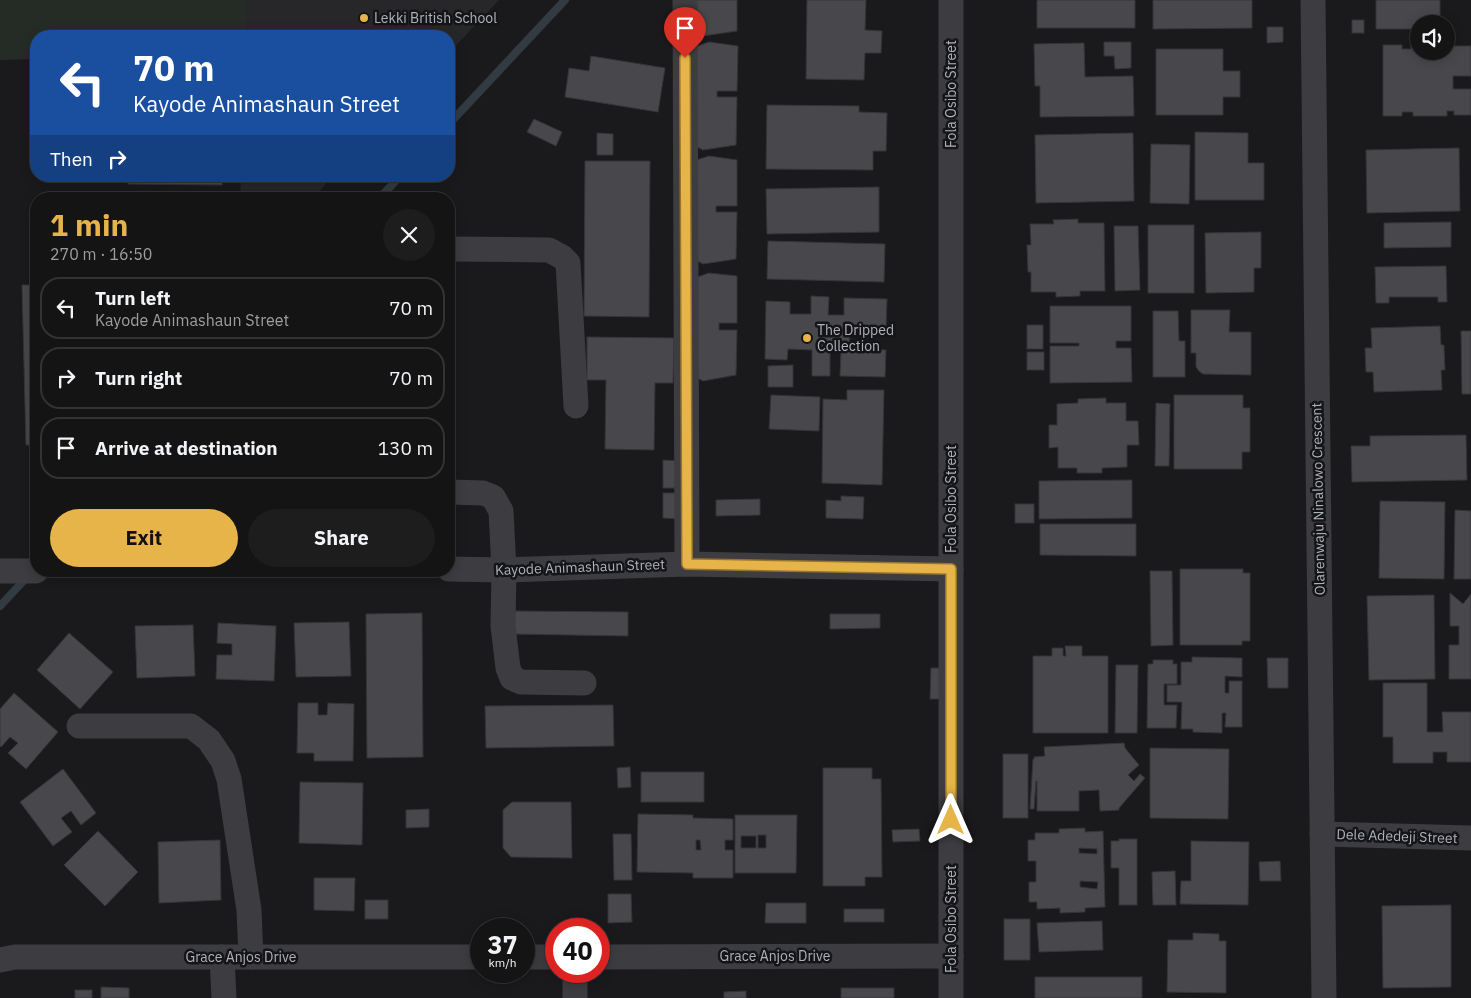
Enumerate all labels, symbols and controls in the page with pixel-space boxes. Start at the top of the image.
pin [664,7,706,58]
place label: Lekki British School [374,9,497,27]
marker: Lekki British School [358,12,370,24]
icon: arrive [671,14,699,42]
map controls [1410,15,1455,60]
button: sound [1410,15,1455,60]
street label: Fola Osibo Street [942,40,960,148]
text: 70 m [133,45,215,91]
icon: left [50,50,115,115]
text: Kayode Animashaun Street [133,89,400,118]
icon: right [103,145,131,173]
text: Then [50,147,93,171]
text: 1 min [50,205,128,244]
button: close [383,209,435,261]
text: 270 m · 16:50 [50,244,152,264]
text: Turn left [95,286,171,310]
icon: left [52,294,80,322]
text: 70 m [389,296,433,320]
text: Kayode Animashaun Street [95,310,289,330]
place label: The Dripped Collection [817,321,894,355]
marker: The Dripped Collection [801,332,813,344]
icon: right [52,364,80,392]
text: Turn right [95,366,182,390]
text: 70 m [389,366,433,390]
street label: Olarenwaju Ninalowo Crescent [1307,402,1329,595]
icon: arrive [52,434,80,462]
text: Arrive at destination [95,436,278,460]
text: 130 m [378,436,433,460]
street label: Fola Osibo Street [942,445,960,553]
button: Exit [50,509,238,567]
button: Share [248,509,435,567]
street label: Kayode Animashaun Street [495,555,665,579]
position arrow [924,793,976,845]
street label: Dele Adedeji Street [1336,825,1458,847]
street label: Fola Osibo Street [942,865,960,973]
speed limit sign: 40 [545,918,610,983]
text: 37 [487,928,518,961]
street label: Grace Anjos Drive [719,947,831,965]
street label: Grace Anjos Drive [185,948,297,966]
text: km/h [488,955,517,970]

